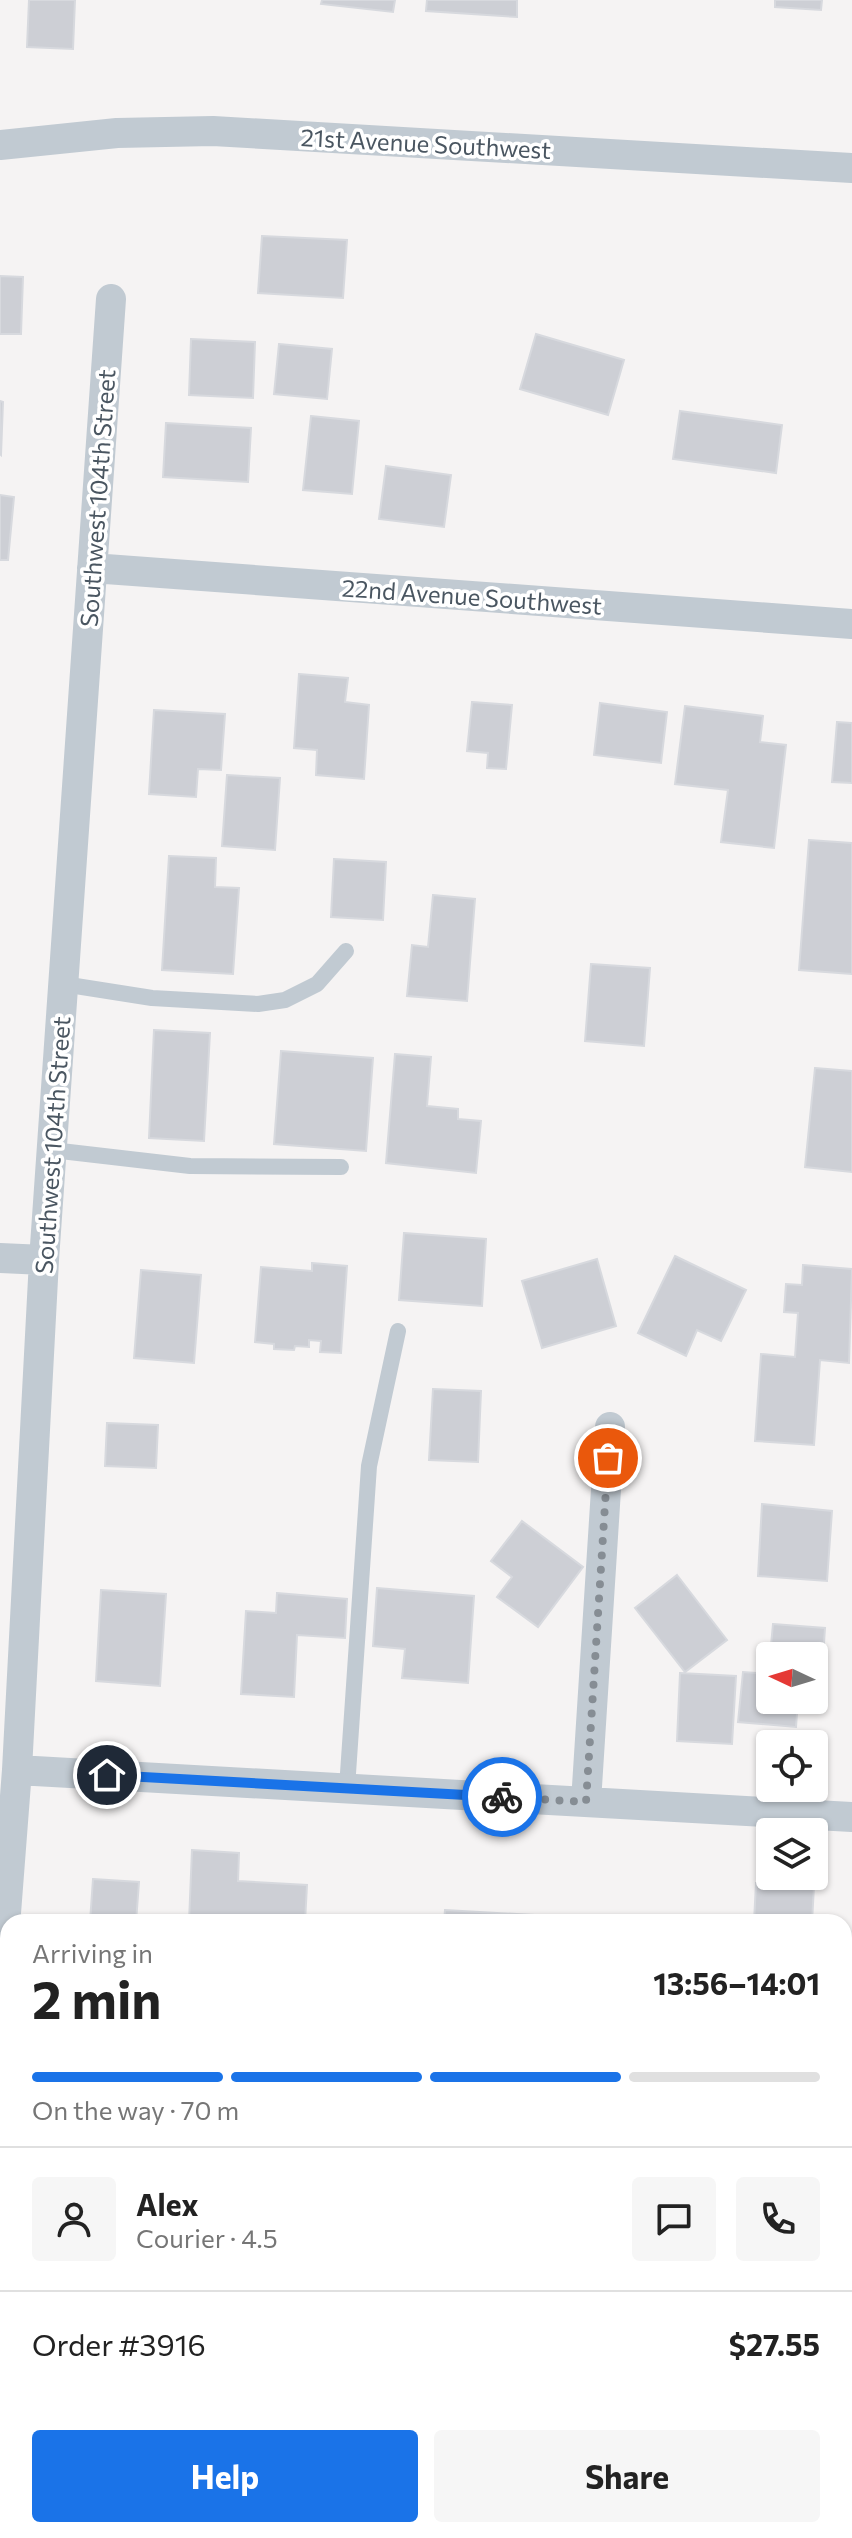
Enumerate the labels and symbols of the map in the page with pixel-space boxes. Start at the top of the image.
street label: 21st Avenue Southwest [300,122,552,164]
street label: Southwest 104th Street [74,368,120,628]
street label: 22nd Avenue Southwest [341,572,603,620]
street label: Southwest 104th Street [29,1015,75,1275]
pin [574,1424,642,1492]
north arrow [756,1642,828,1714]
pin [73,1741,141,1809]
courier [462,1757,542,1837]

